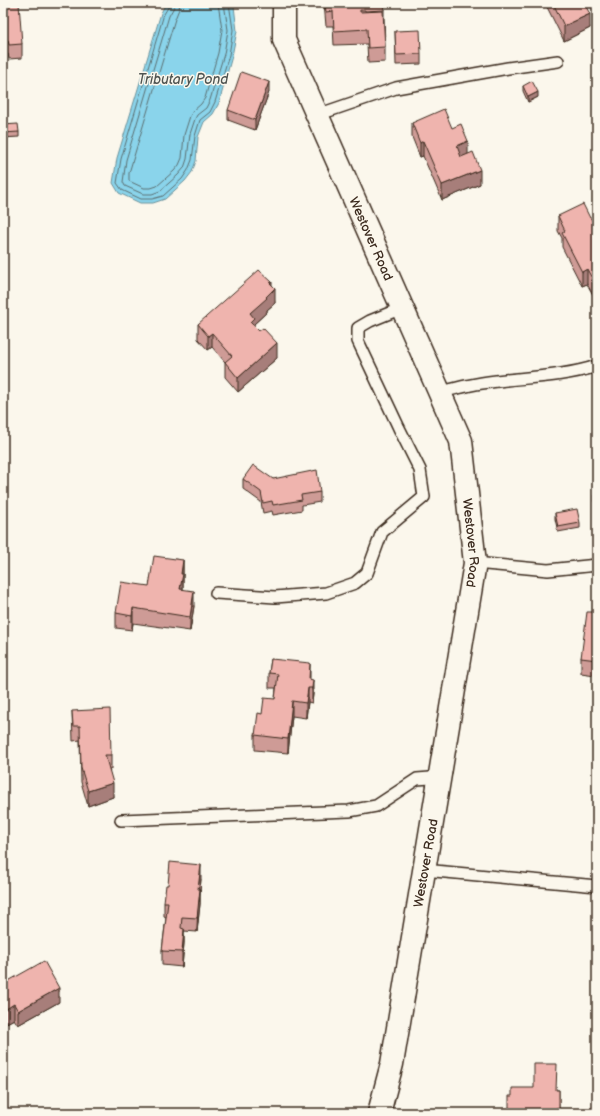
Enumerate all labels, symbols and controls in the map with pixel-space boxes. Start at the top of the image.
water label: Tributary Pond [138,71,229,88]
street label: Westover Road [345,195,396,283]
street label: Westover Road [459,498,482,589]
street label: Westover Road [410,818,442,909]

